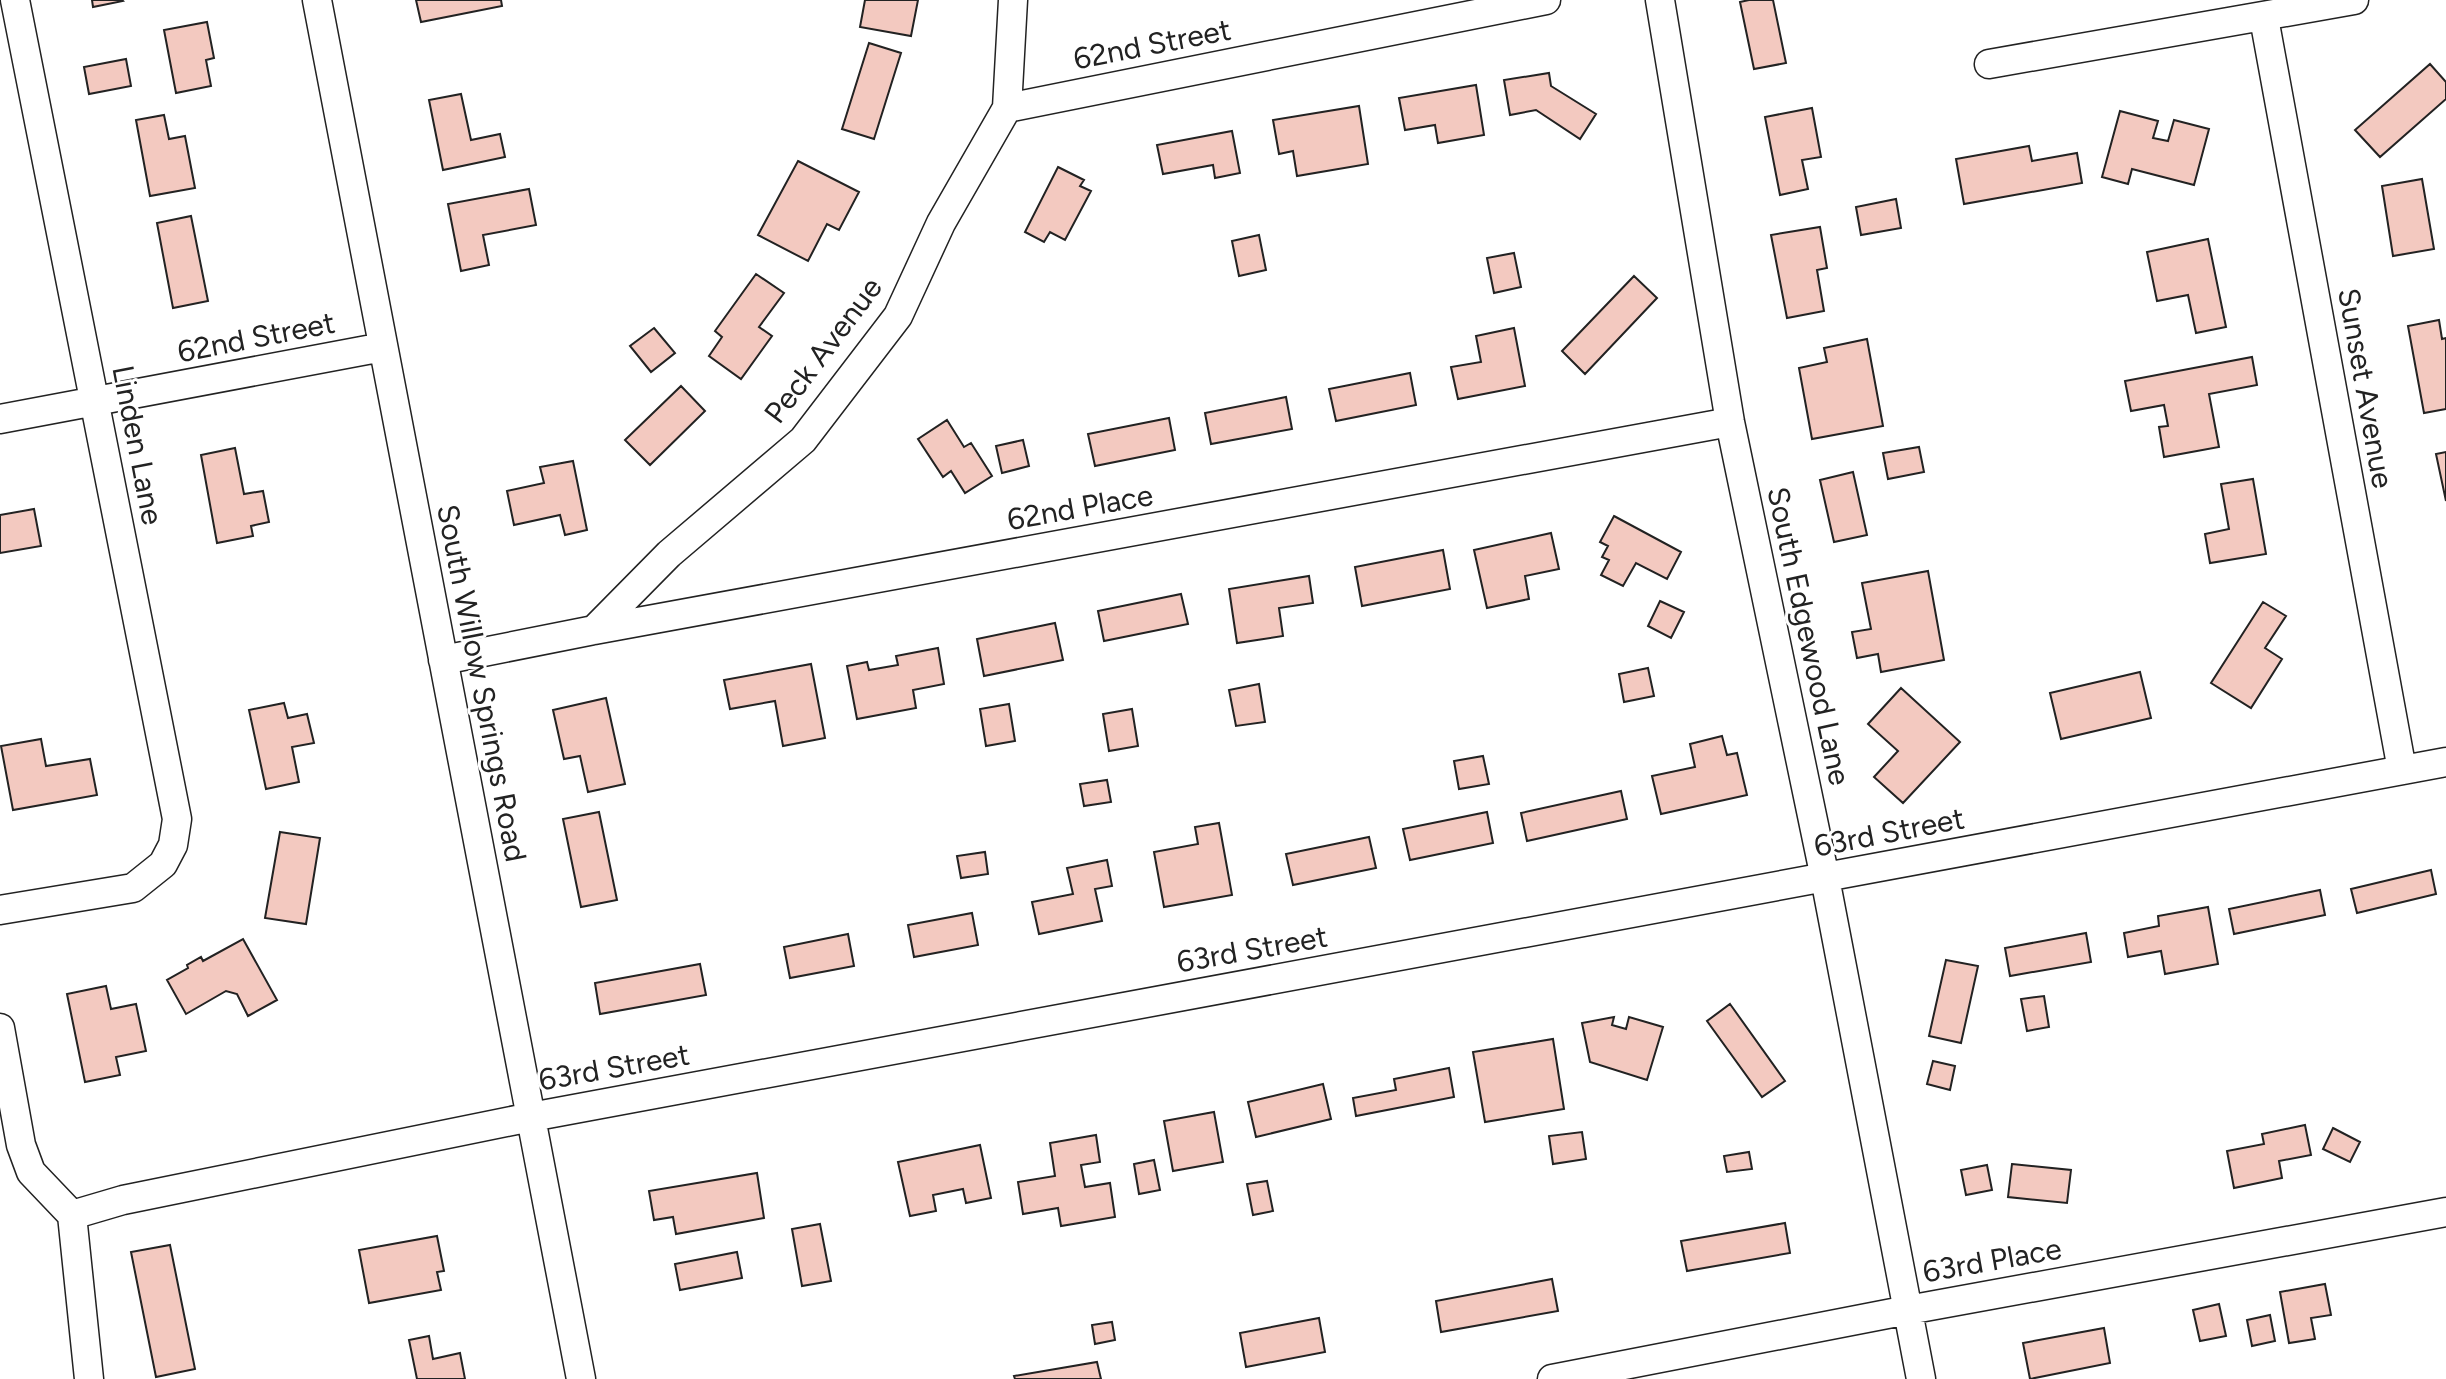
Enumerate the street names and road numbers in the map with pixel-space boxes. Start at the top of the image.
street label: 62nd Street [1070,11,1234,77]
street label: Peck Avenue [756,270,890,430]
street label: Sunset Avenue [2330,285,2402,491]
street label: 62nd Street [174,304,338,370]
street label: Linden Lane [104,362,172,528]
street label: 62nd Place [1004,476,1156,538]
street label: South Edgewood Lane [1759,483,1859,789]
street label: South Willow Springs Road [429,501,535,865]
street label: 63rd Street [1811,799,1967,865]
street label: 63rd Street [1174,918,1330,980]
street label: 63rd Street [536,1036,692,1098]
street label: 63rd Place [1920,1230,2064,1290]

